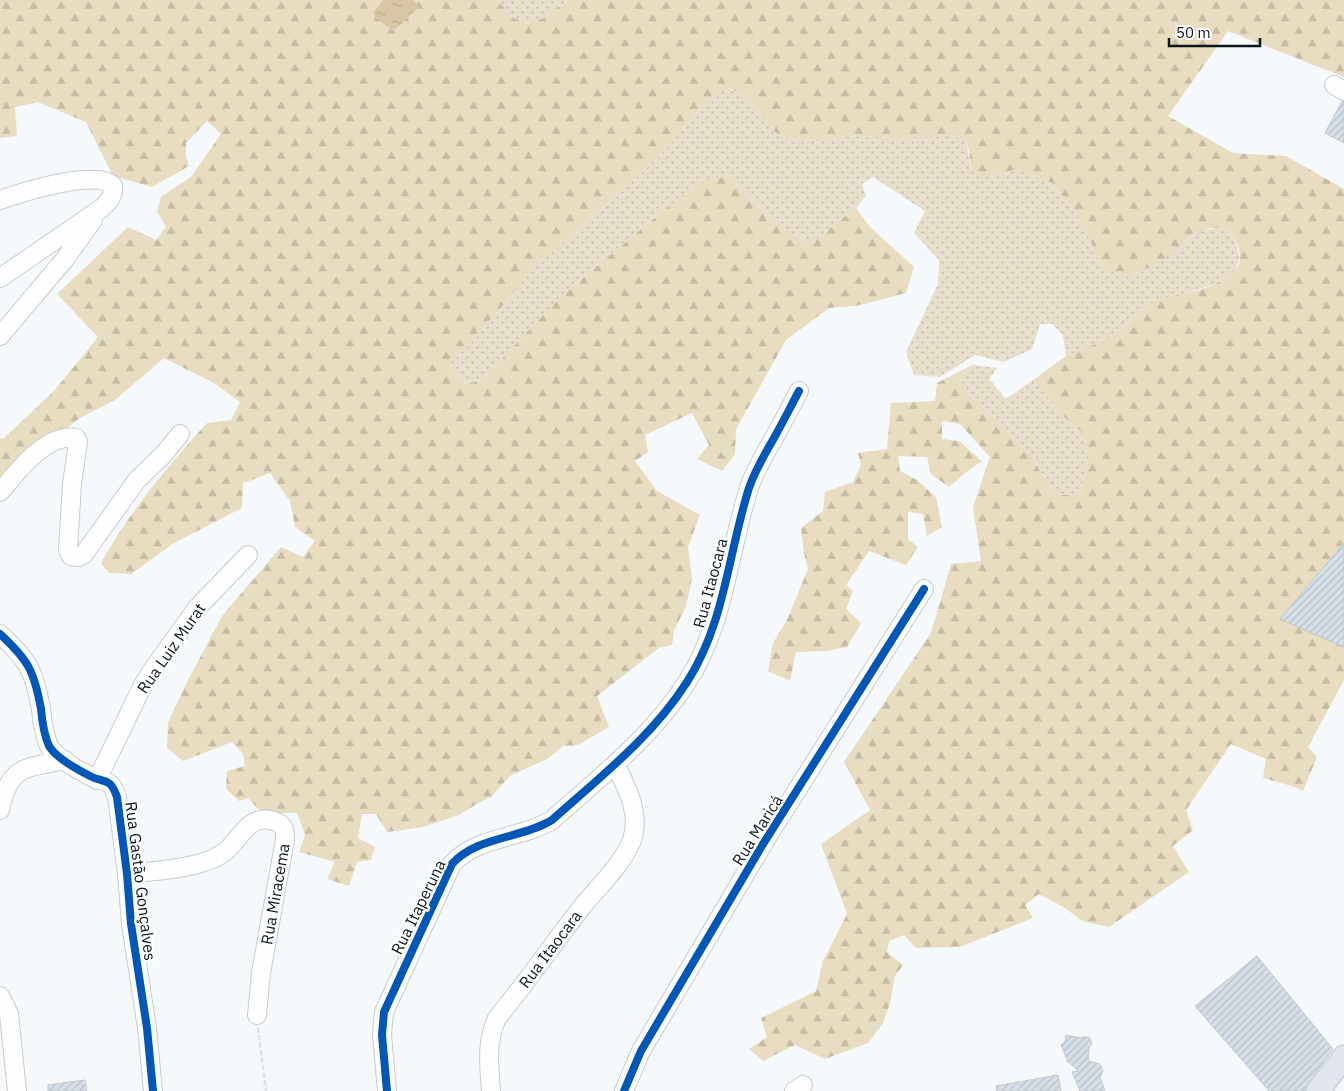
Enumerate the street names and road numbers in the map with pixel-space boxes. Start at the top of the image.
street label: Rua Itaocara [688,535,732,630]
street label: Rua Luiz Murat [132,599,210,697]
street label: Rua Maricá [727,791,787,869]
street label: Rua Gastão Gonçalves [121,800,161,962]
street label: Rua Miracema [256,841,294,946]
street label: Rua Itaperuna [386,856,450,958]
street label: Rua Itaocara [514,906,586,992]

